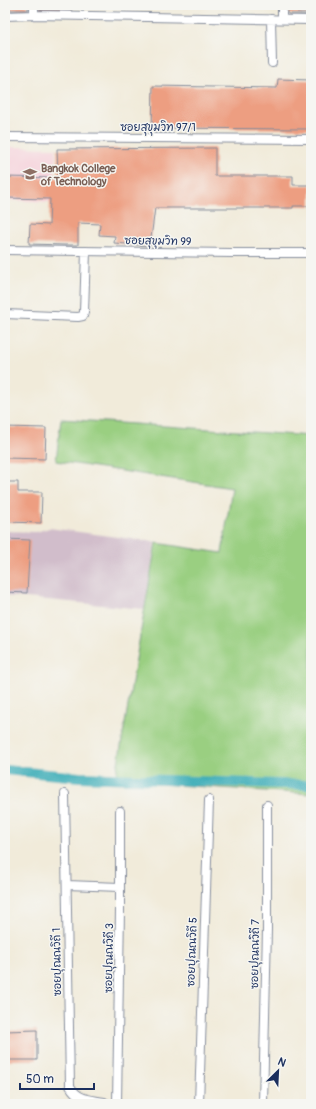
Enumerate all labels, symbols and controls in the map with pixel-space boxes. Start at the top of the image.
street label: ซอยสุขุมวิท 97/1 [120,120,196,136]
place label: Bangkok College of Technology [40,162,116,188]
school or university icon: Bangkok College of Technology [22,166,38,182]
street label: ซอยสุขุมวิท 99 [124,233,192,250]
street label: ซอยปุณณวิถี 5 [183,917,202,987]
street label: ซอยปุณณวิถี 7 [247,919,264,989]
street label: ซอยปุณณวิถี 3 [101,923,118,993]
street label: ซอยปุณณวิถี 1 [49,928,66,996]
north arrow [258,1051,298,1091]
text: N [276,1055,288,1070]
scale bar [20,1065,94,1091]
text: 50 m [26,1072,54,1087]

